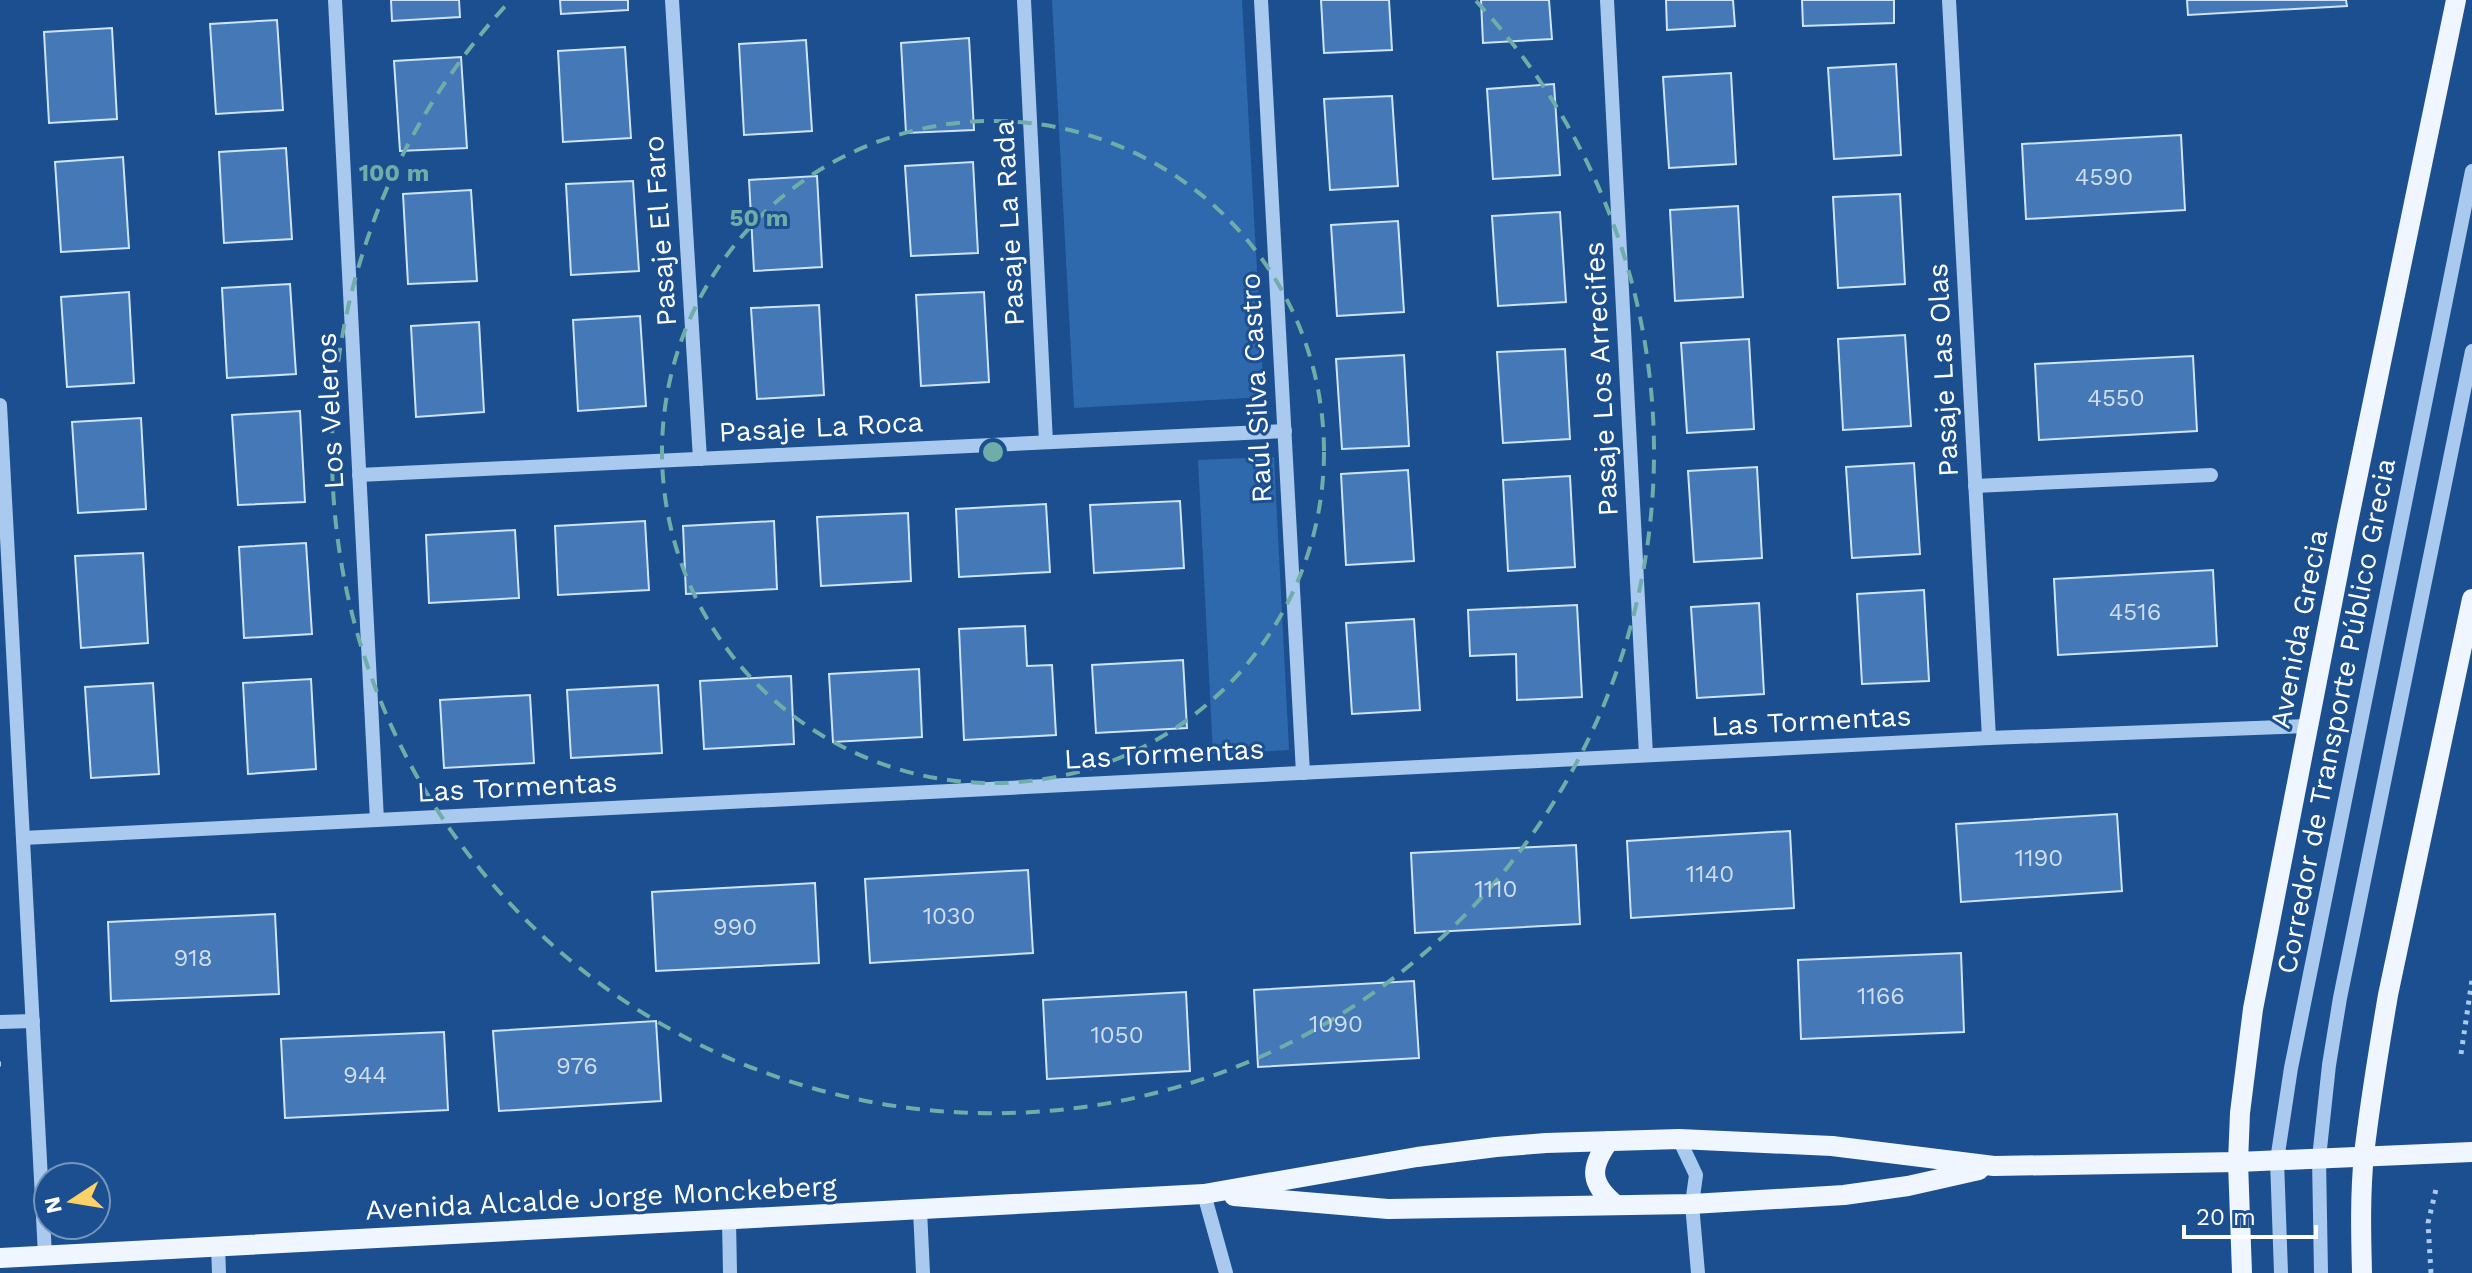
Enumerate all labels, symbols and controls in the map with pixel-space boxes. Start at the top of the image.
street label: Pasaje La Rada [987,119,1031,327]
street label: Pasaje El Faro [637,135,683,327]
text: 100 m [359,159,429,187]
house number: 4590 [2075,163,2133,191]
text: 50 m [730,204,788,232]
street label: Pasaje Los Arrecifes [1577,241,1625,517]
street label: Pasaje Las Olas [1921,262,1965,478]
street label: Raúl Silva Castro [1233,272,1279,504]
street label: Los Veleros [309,332,351,490]
house number: 4550 [2087,384,2145,412]
street label: Pasaje La Roca [718,405,924,449]
centre of rings [979,438,1007,466]
street label: Corredor de Transporte Público Grecia [2270,455,2402,977]
street label: Avenida Grecia [2264,527,2334,731]
house number: 4516 [2109,598,2161,626]
street label: Las Tormentas [1710,699,1912,743]
street label: Las Tormentas [1063,732,1265,776]
street label: Las Tormentas [416,765,618,809]
house number: 1190 [2015,844,2063,872]
house number: 1140 [1686,860,1734,888]
house number: 1110 [1474,875,1518,903]
house number: 1030 [923,902,975,930]
house number: 990 [713,913,757,941]
house number: 918 [174,944,212,972]
house number: 1166 [1857,982,1905,1010]
house number: 1090 [1309,1010,1363,1038]
house number: 1050 [1090,1021,1144,1049]
house number: 976 [556,1052,598,1080]
house number: 944 [343,1061,387,1089]
north arrow [32,1161,112,1241]
street label: Avenida Alcalde Jorge Monckeberg [364,1169,838,1227]
scale bar [2184,1189,2316,1239]
text: N [39,1194,67,1216]
text: 20 m [2196,1203,2256,1231]

